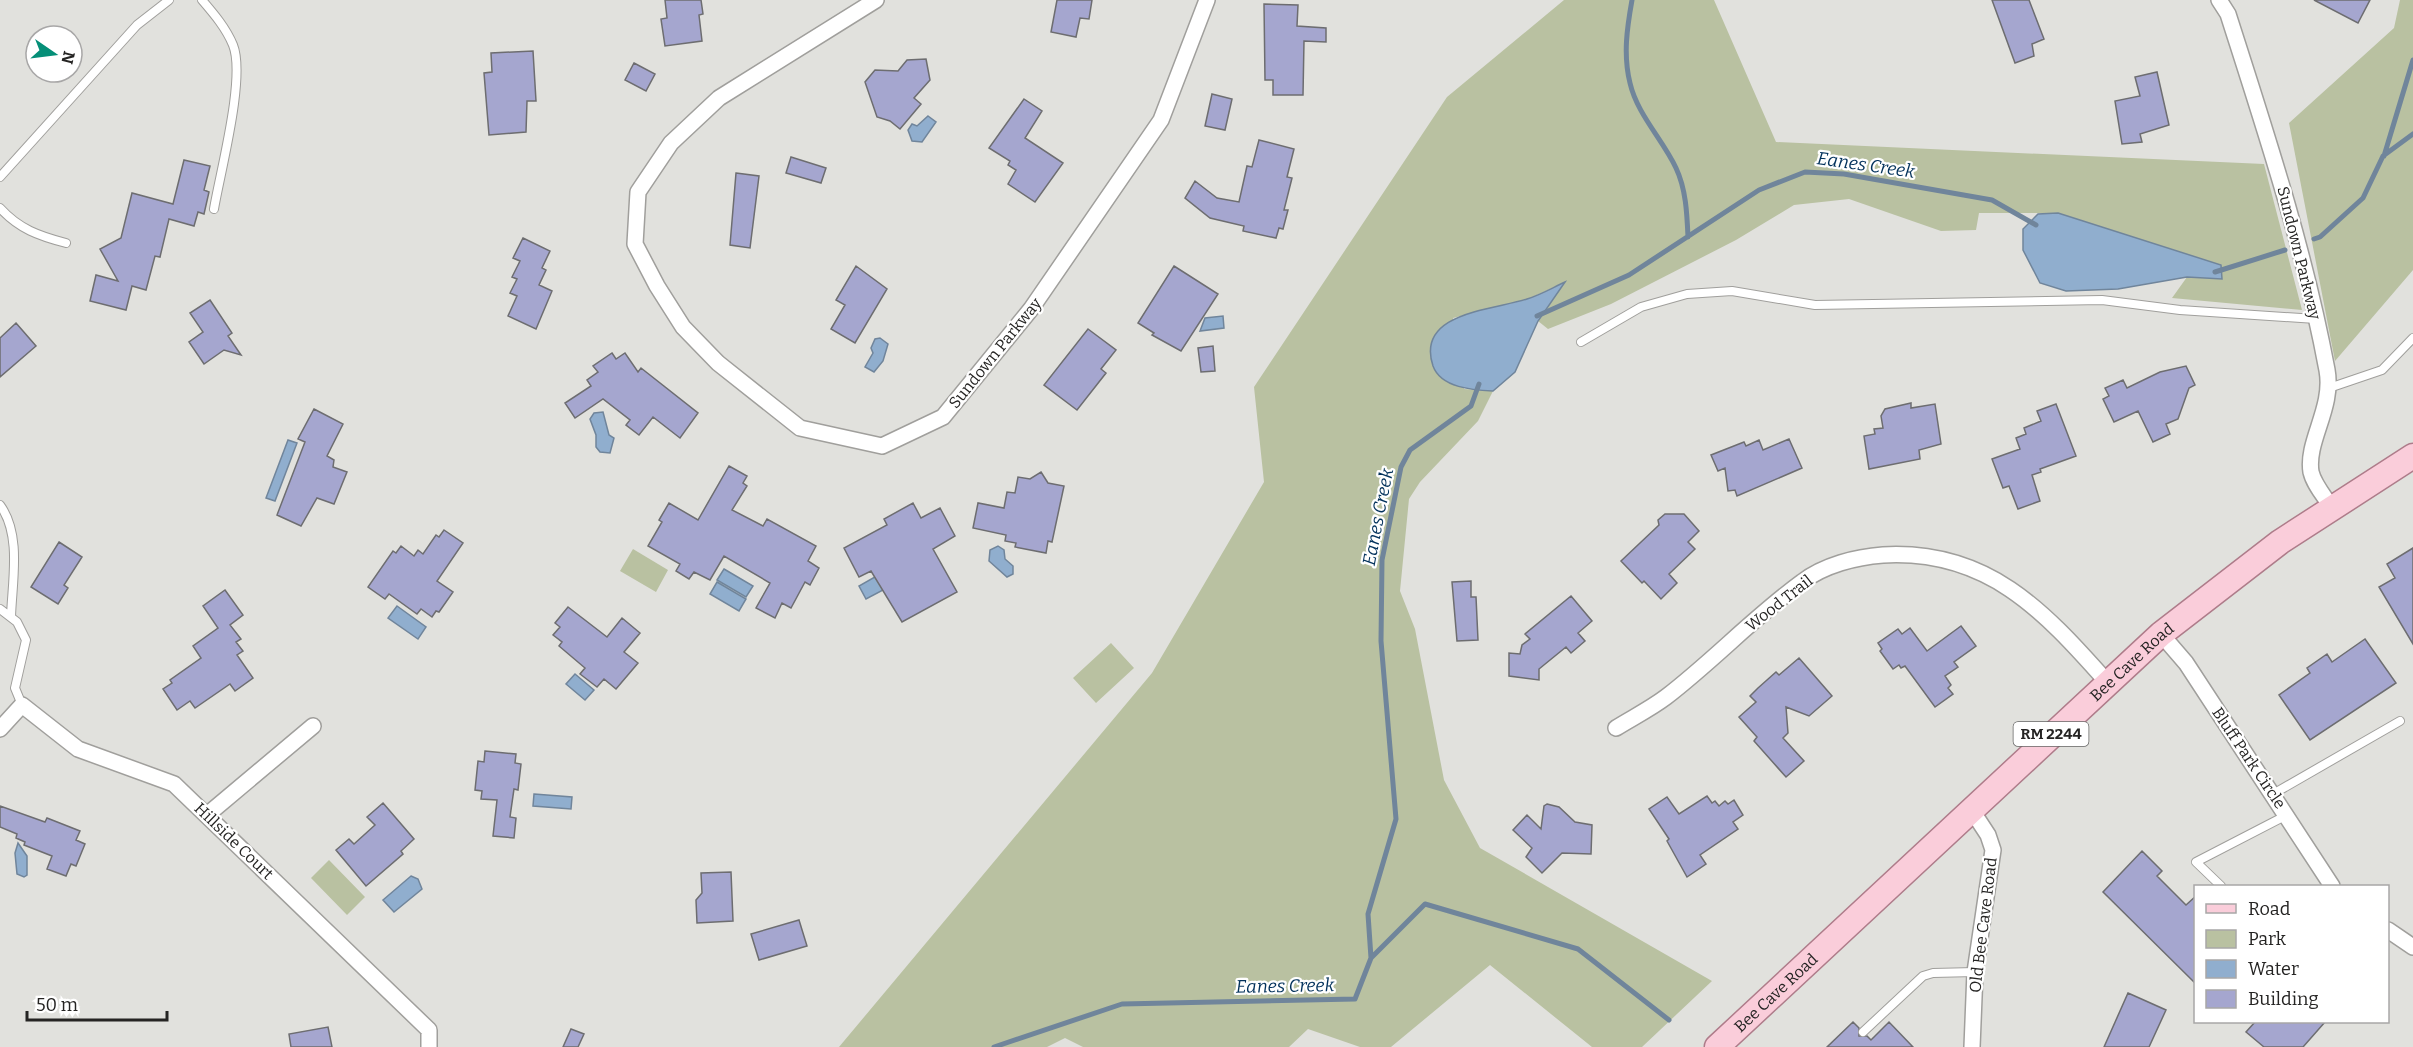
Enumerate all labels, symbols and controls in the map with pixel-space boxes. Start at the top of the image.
north arrow [24,24,84,84]
text: N [57,49,79,66]
water label: Eanes Creek [1816,147,1917,183]
street label: Sundown Parkway [2273,184,2325,322]
street label: Sundown Parkway [945,294,1046,412]
water label: Eanes Creek [1358,466,1398,568]
street label: Wood Trail [1742,571,1817,635]
street label: Bee Cave Road [2086,618,2178,705]
street label: Bluff Park Circle [2208,704,2290,812]
road number: RM 2244 [2014,722,2088,746]
street label: Hillside Court [191,799,278,884]
street label: Old Bee Cave Road [1965,856,2001,994]
legend [2194,885,2389,1023]
text: Road [2248,898,2291,920]
text: Park [2248,928,2287,950]
street label: Bee Cave Road [1730,949,1822,1036]
text: Water [2248,958,2299,980]
water label: Eanes Creek [1236,974,1335,998]
scale bar [27,984,166,1022]
text: Building [2248,988,2319,1010]
text: 50 m [36,994,78,1016]

